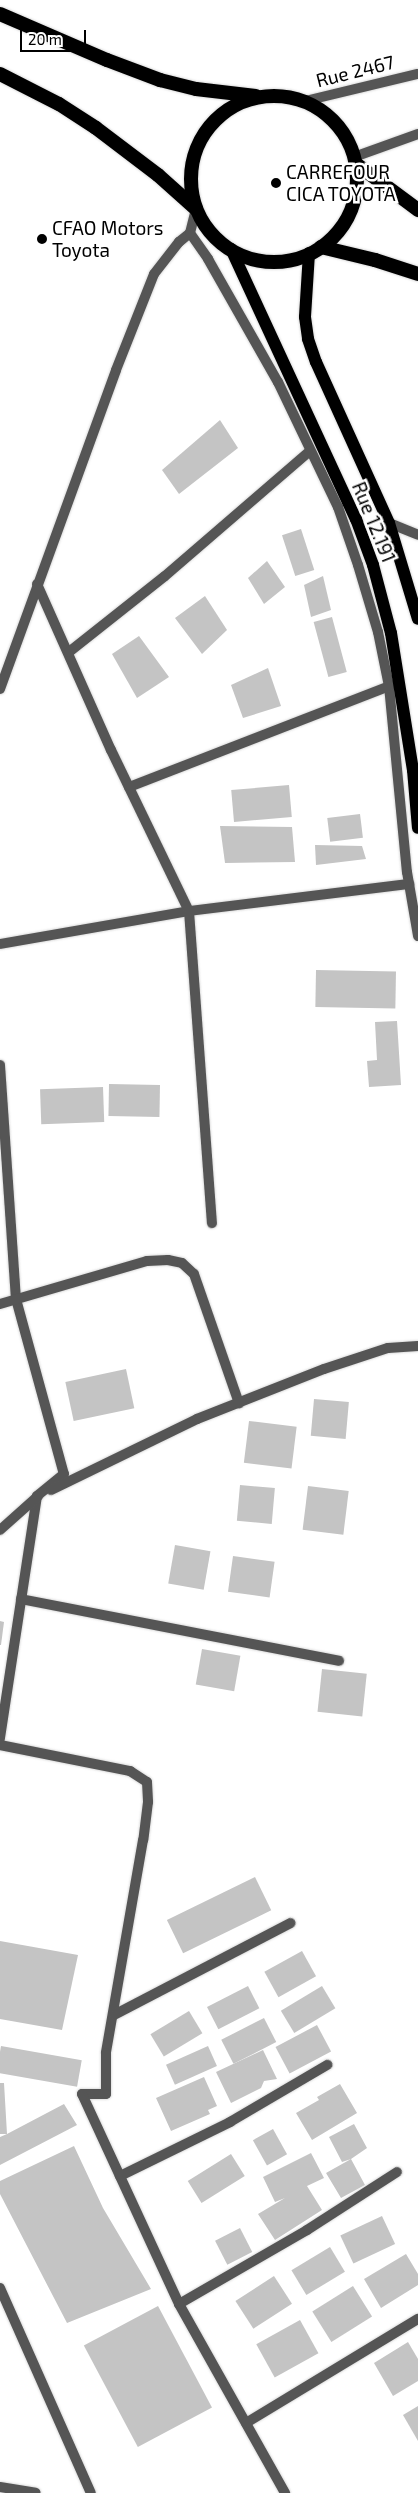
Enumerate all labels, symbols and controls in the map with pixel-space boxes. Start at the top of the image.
scale bar [22,20,89,52]
text: 20 m [28,30,62,48]
street label: Rue 2467 [313,50,397,92]
place label: CARREFOUR CICA TOYOTA [286,161,397,205]
marker: CARREFOUR CICA TOYOTA [270,177,282,189]
place label: CFAO Motors Toyota [52,217,163,261]
marker: CFAO Motors Toyota [36,233,48,245]
street label: Rue 12.191 [348,478,400,566]

